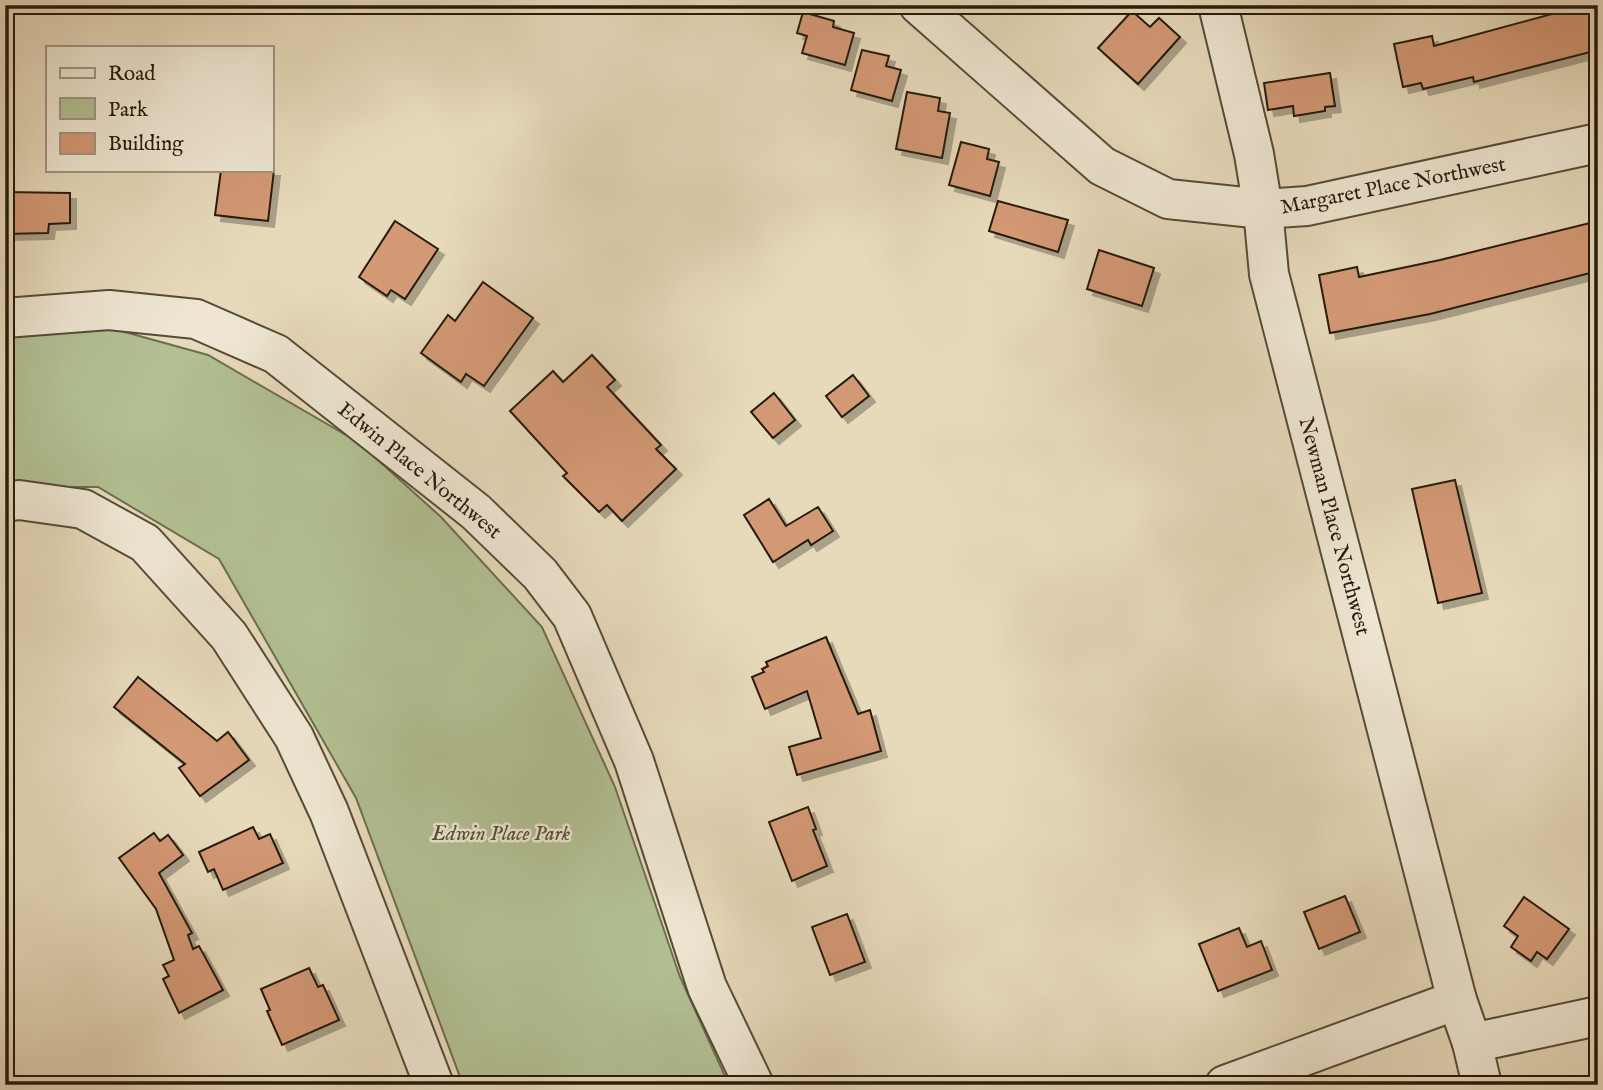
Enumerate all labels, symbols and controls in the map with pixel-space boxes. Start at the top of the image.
legend [46,46,273,172]
text: Road [108,61,156,88]
text: Park [108,97,149,124]
text: Building [108,131,184,158]
street label: Margaret Place Northwest [1278,151,1508,222]
street label: Edwin Place Northwest [331,397,507,546]
street label: Newman Place Northwest [1291,414,1376,638]
park label: Edwin Place Park [431,821,571,848]

